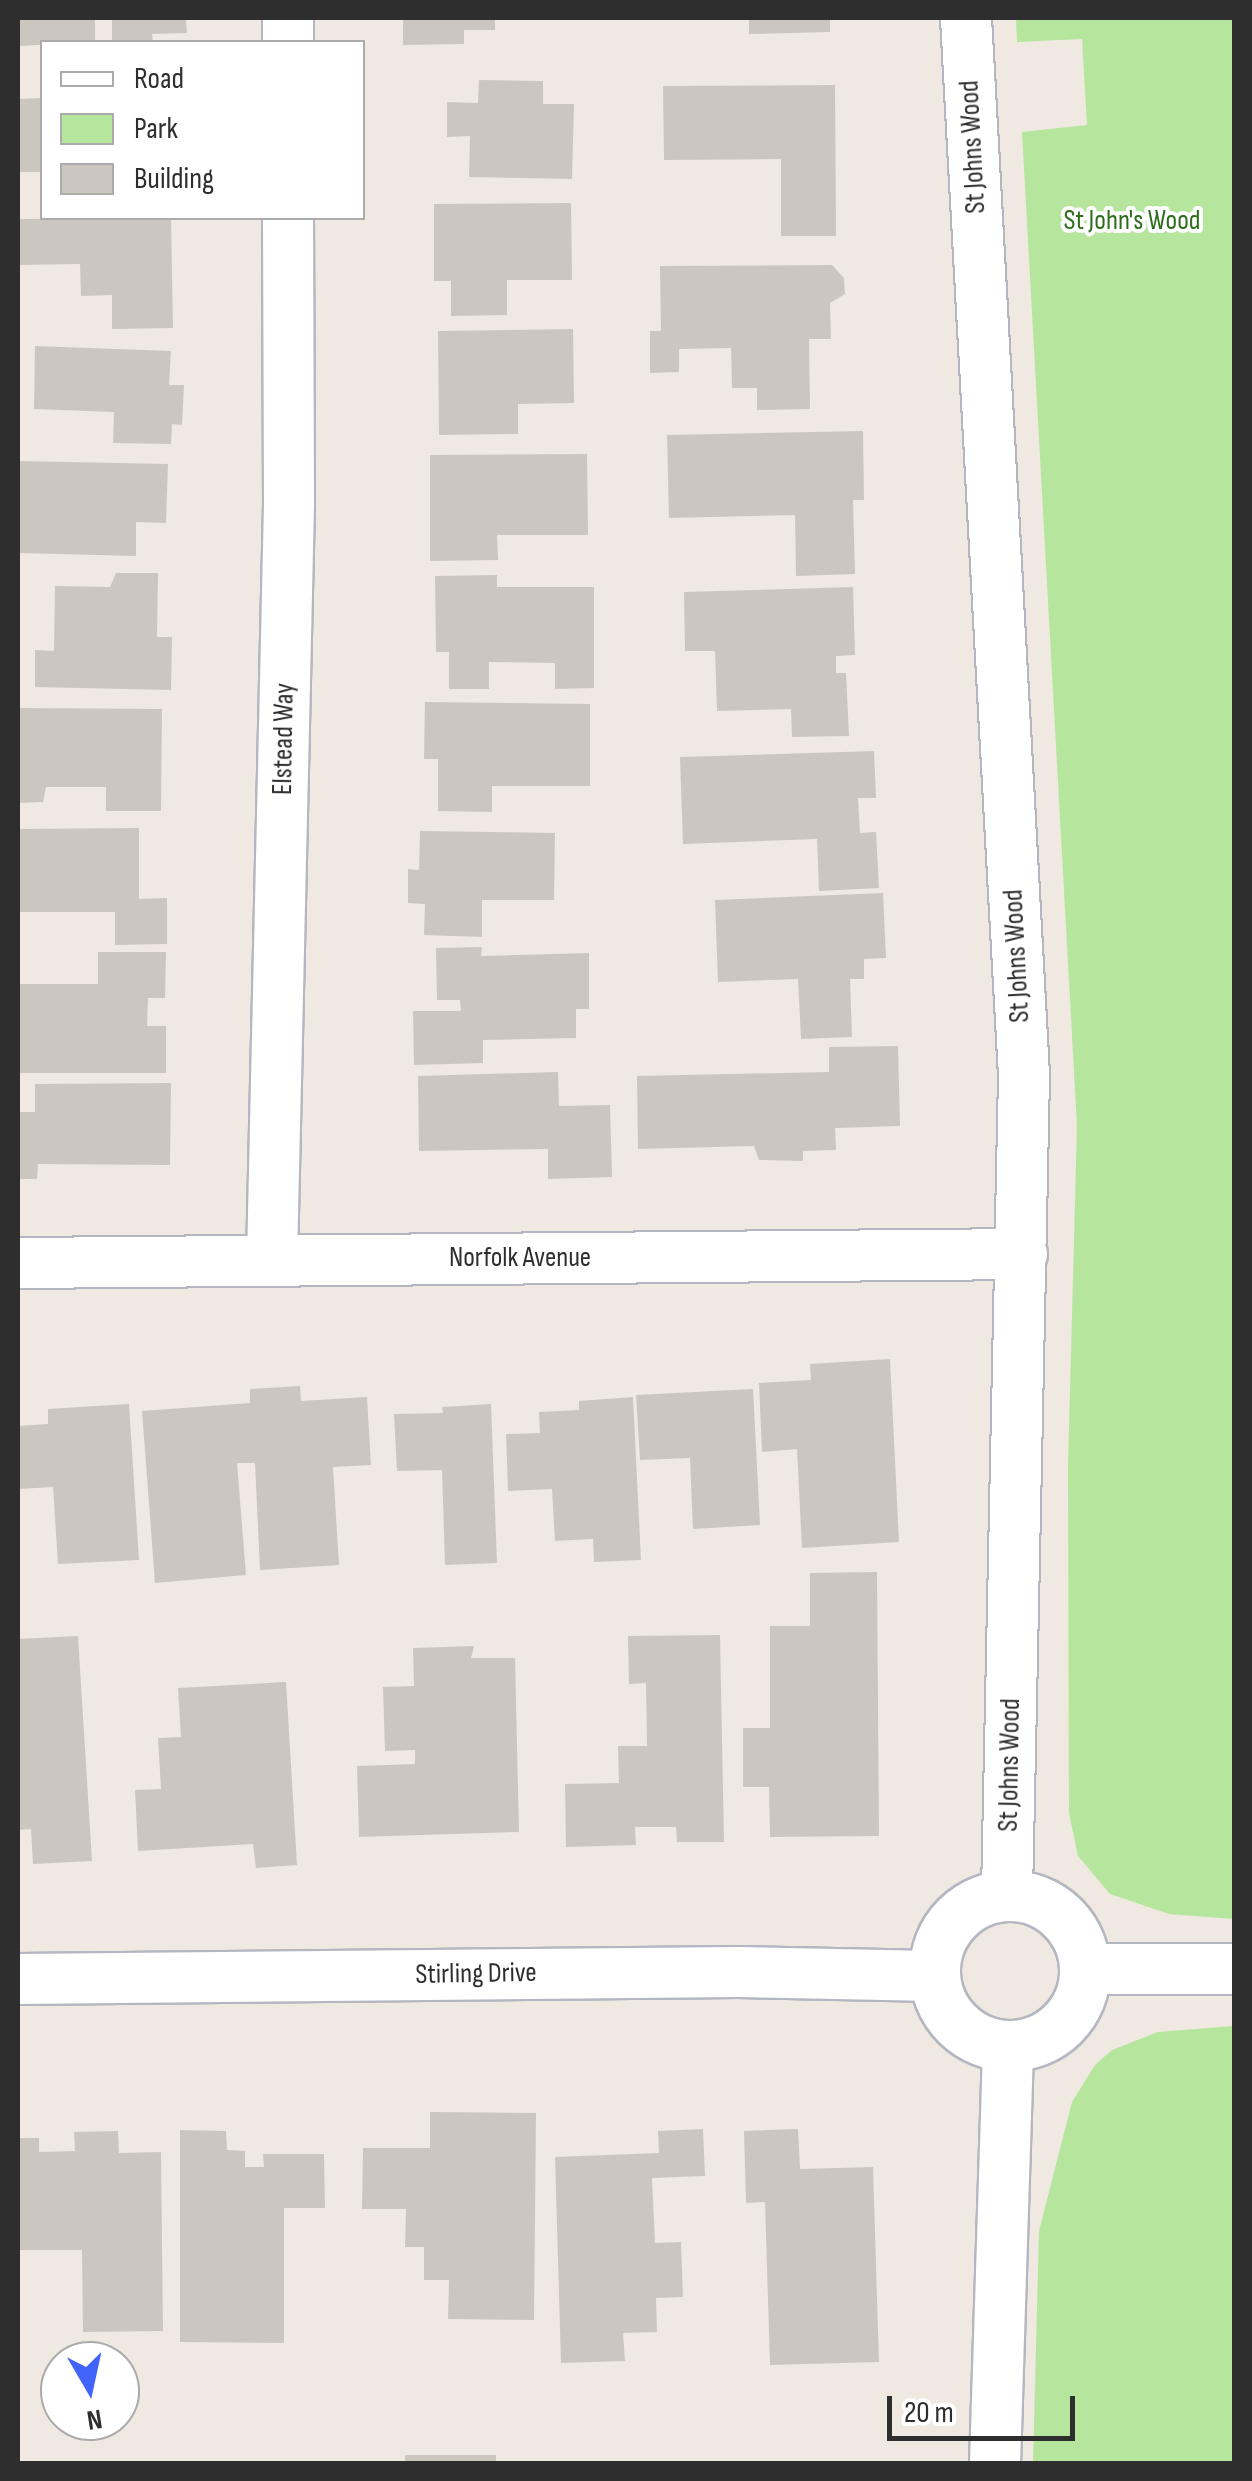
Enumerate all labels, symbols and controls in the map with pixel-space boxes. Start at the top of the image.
legend [40,40,365,220]
text: Road [134,61,184,97]
street label: St Johns Wood [953,79,993,215]
text: Park [134,111,178,147]
text: Building [134,161,214,197]
park label: St John's Wood [1064,204,1200,238]
street label: Elstead Way [266,683,302,795]
street label: St Johns Wood [997,888,1037,1024]
street label: Norfolk Avenue [449,1241,591,1275]
street label: St Johns Wood [992,1698,1028,1832]
street label: Stirling Drive [415,1956,537,1992]
north arrow [40,2341,140,2441]
scale bar [892,2376,1080,2438]
text: 20 m [904,2395,954,2431]
text: N [85,2402,104,2437]

